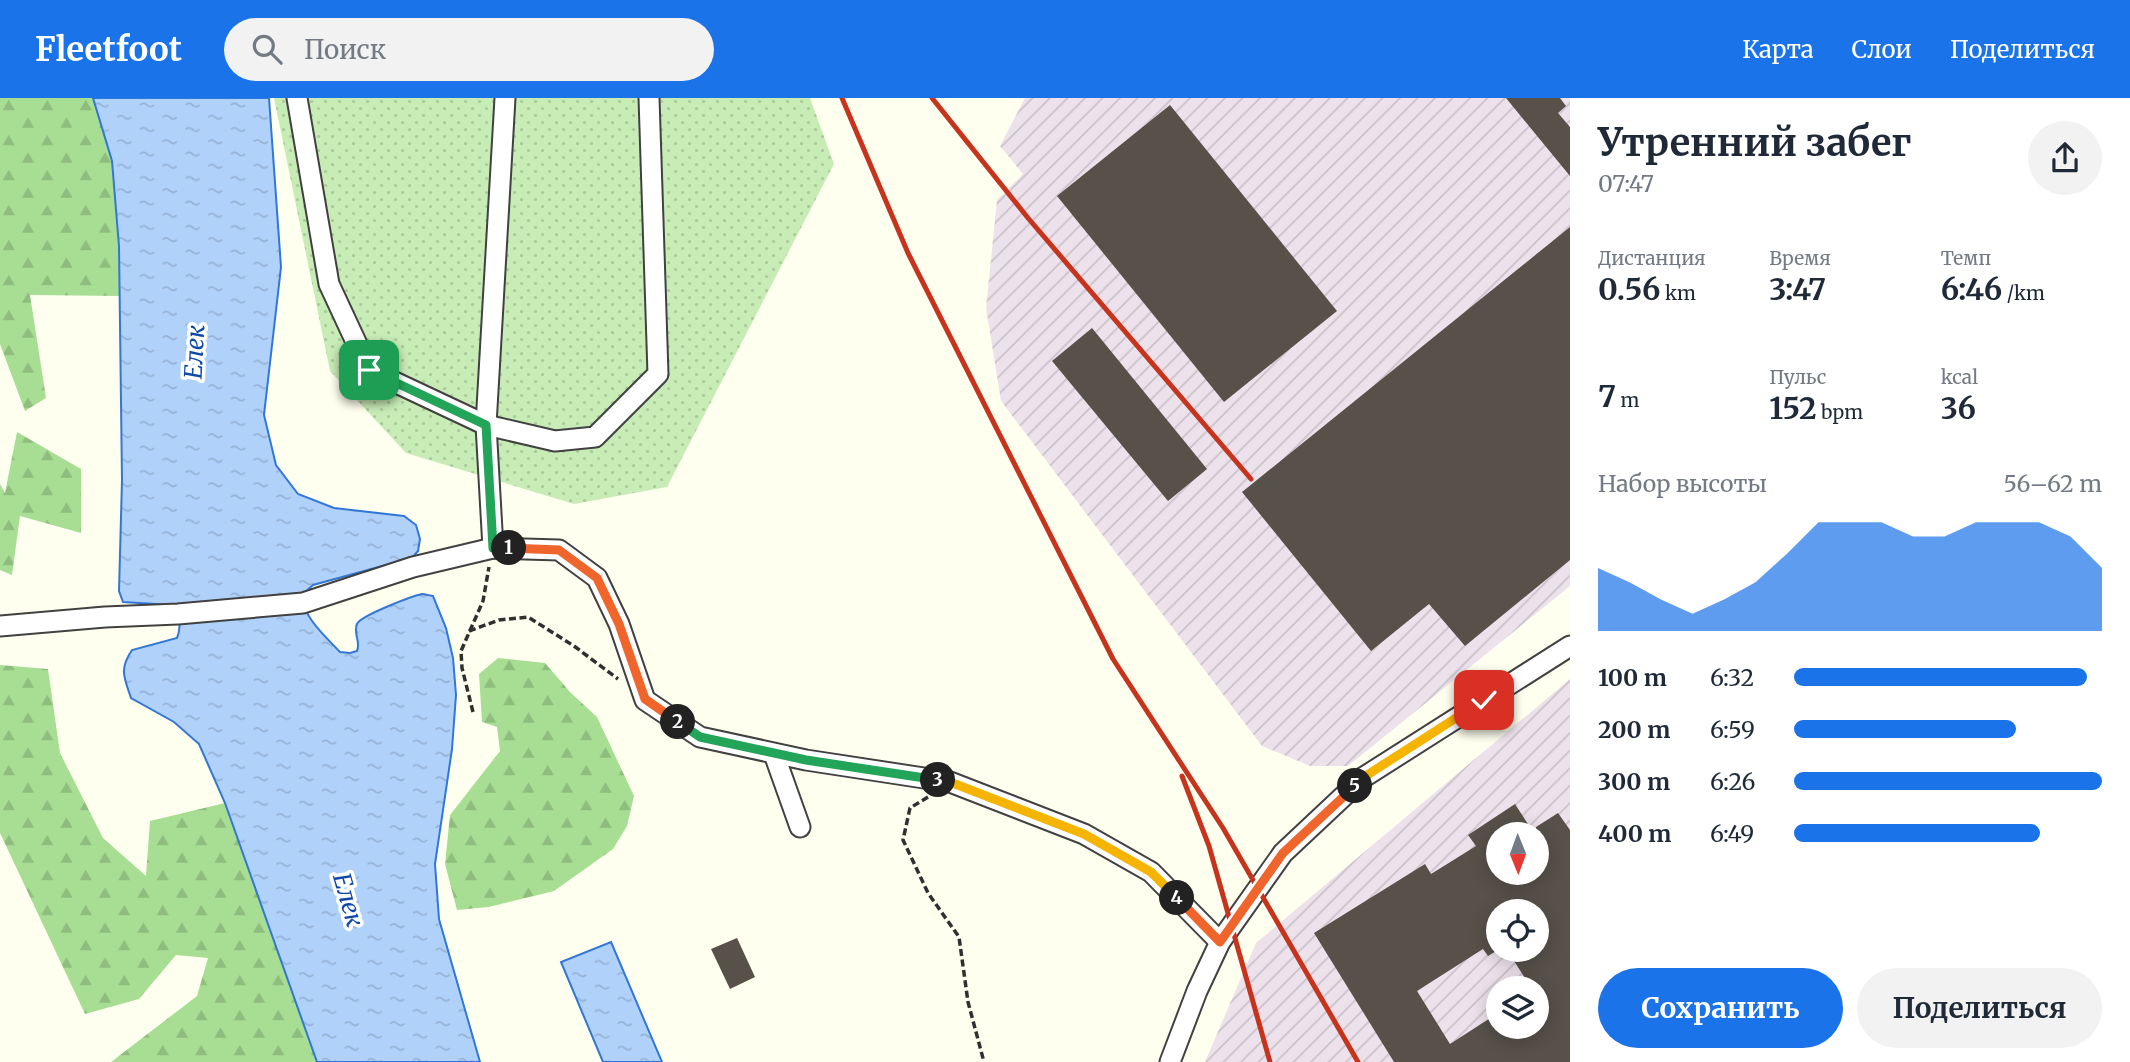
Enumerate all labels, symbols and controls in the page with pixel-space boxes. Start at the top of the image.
search box [224,18,714,81]
text: Fleetfoot [35,29,182,70]
icon: search [248,30,286,68]
text: Поиск [304,33,386,66]
text: Карта [1742,34,1814,65]
text: Слои [1852,34,1912,65]
text: Поделиться [1950,34,2095,65]
text: Утренний забег [1598,119,1911,166]
button: share [2028,121,2102,195]
text: 07:47 [1598,169,1654,198]
text: Дистанция [1598,246,1706,270]
text: Время [1769,246,1831,270]
text: Темп [1941,246,1991,270]
text: 0.56 [1598,270,1660,308]
text: 3:47 [1769,270,1826,308]
text: 6:46 [1941,270,2002,308]
text: km [1660,281,1696,305]
text: /km [2002,281,2045,305]
water label: Елек [178,324,211,380]
pin [339,340,399,400]
icon: arrive [350,351,388,389]
text: Пульс [1769,365,1826,389]
text: kcal [1941,365,1978,389]
text: 7 [1598,377,1616,415]
text: m [1616,388,1639,412]
text: 152 [1769,389,1817,427]
text: 36 [1941,389,1976,427]
text: bpm [1817,400,1863,424]
text: Набор высоты [1598,469,1767,498]
text: 56–62 m [2004,469,2102,498]
pin: 1 [491,531,526,566]
text: 1 [504,535,513,559]
text: 100 m [1598,663,1667,692]
text: 6:32 [1710,663,1754,692]
pin [1454,670,1514,730]
icon: check [1465,681,1503,719]
pin: 2 [660,704,696,740]
text: 2 [672,709,683,733]
text: 200 m [1598,715,1670,744]
text: 6:59 [1710,715,1755,744]
pin: 3 [920,762,956,798]
text: 3 [932,767,943,791]
text: 300 m [1598,767,1670,796]
text: 6:26 [1710,767,1755,796]
pin: 5 [1338,768,1372,804]
text: 5 [1349,773,1360,797]
text: 400 m [1598,819,1672,848]
text: 6:49 [1710,819,1754,848]
north arrow [1486,822,1549,886]
map controls [1486,822,1549,1039]
water label: Елек [326,870,371,930]
pin: 4 [1160,880,1194,916]
text: 4 [1170,885,1183,909]
button: locate [1486,899,1549,962]
button: Сохранить [1598,968,1843,1048]
button: Поделиться [1857,968,2102,1048]
button: layers [1486,976,1549,1039]

